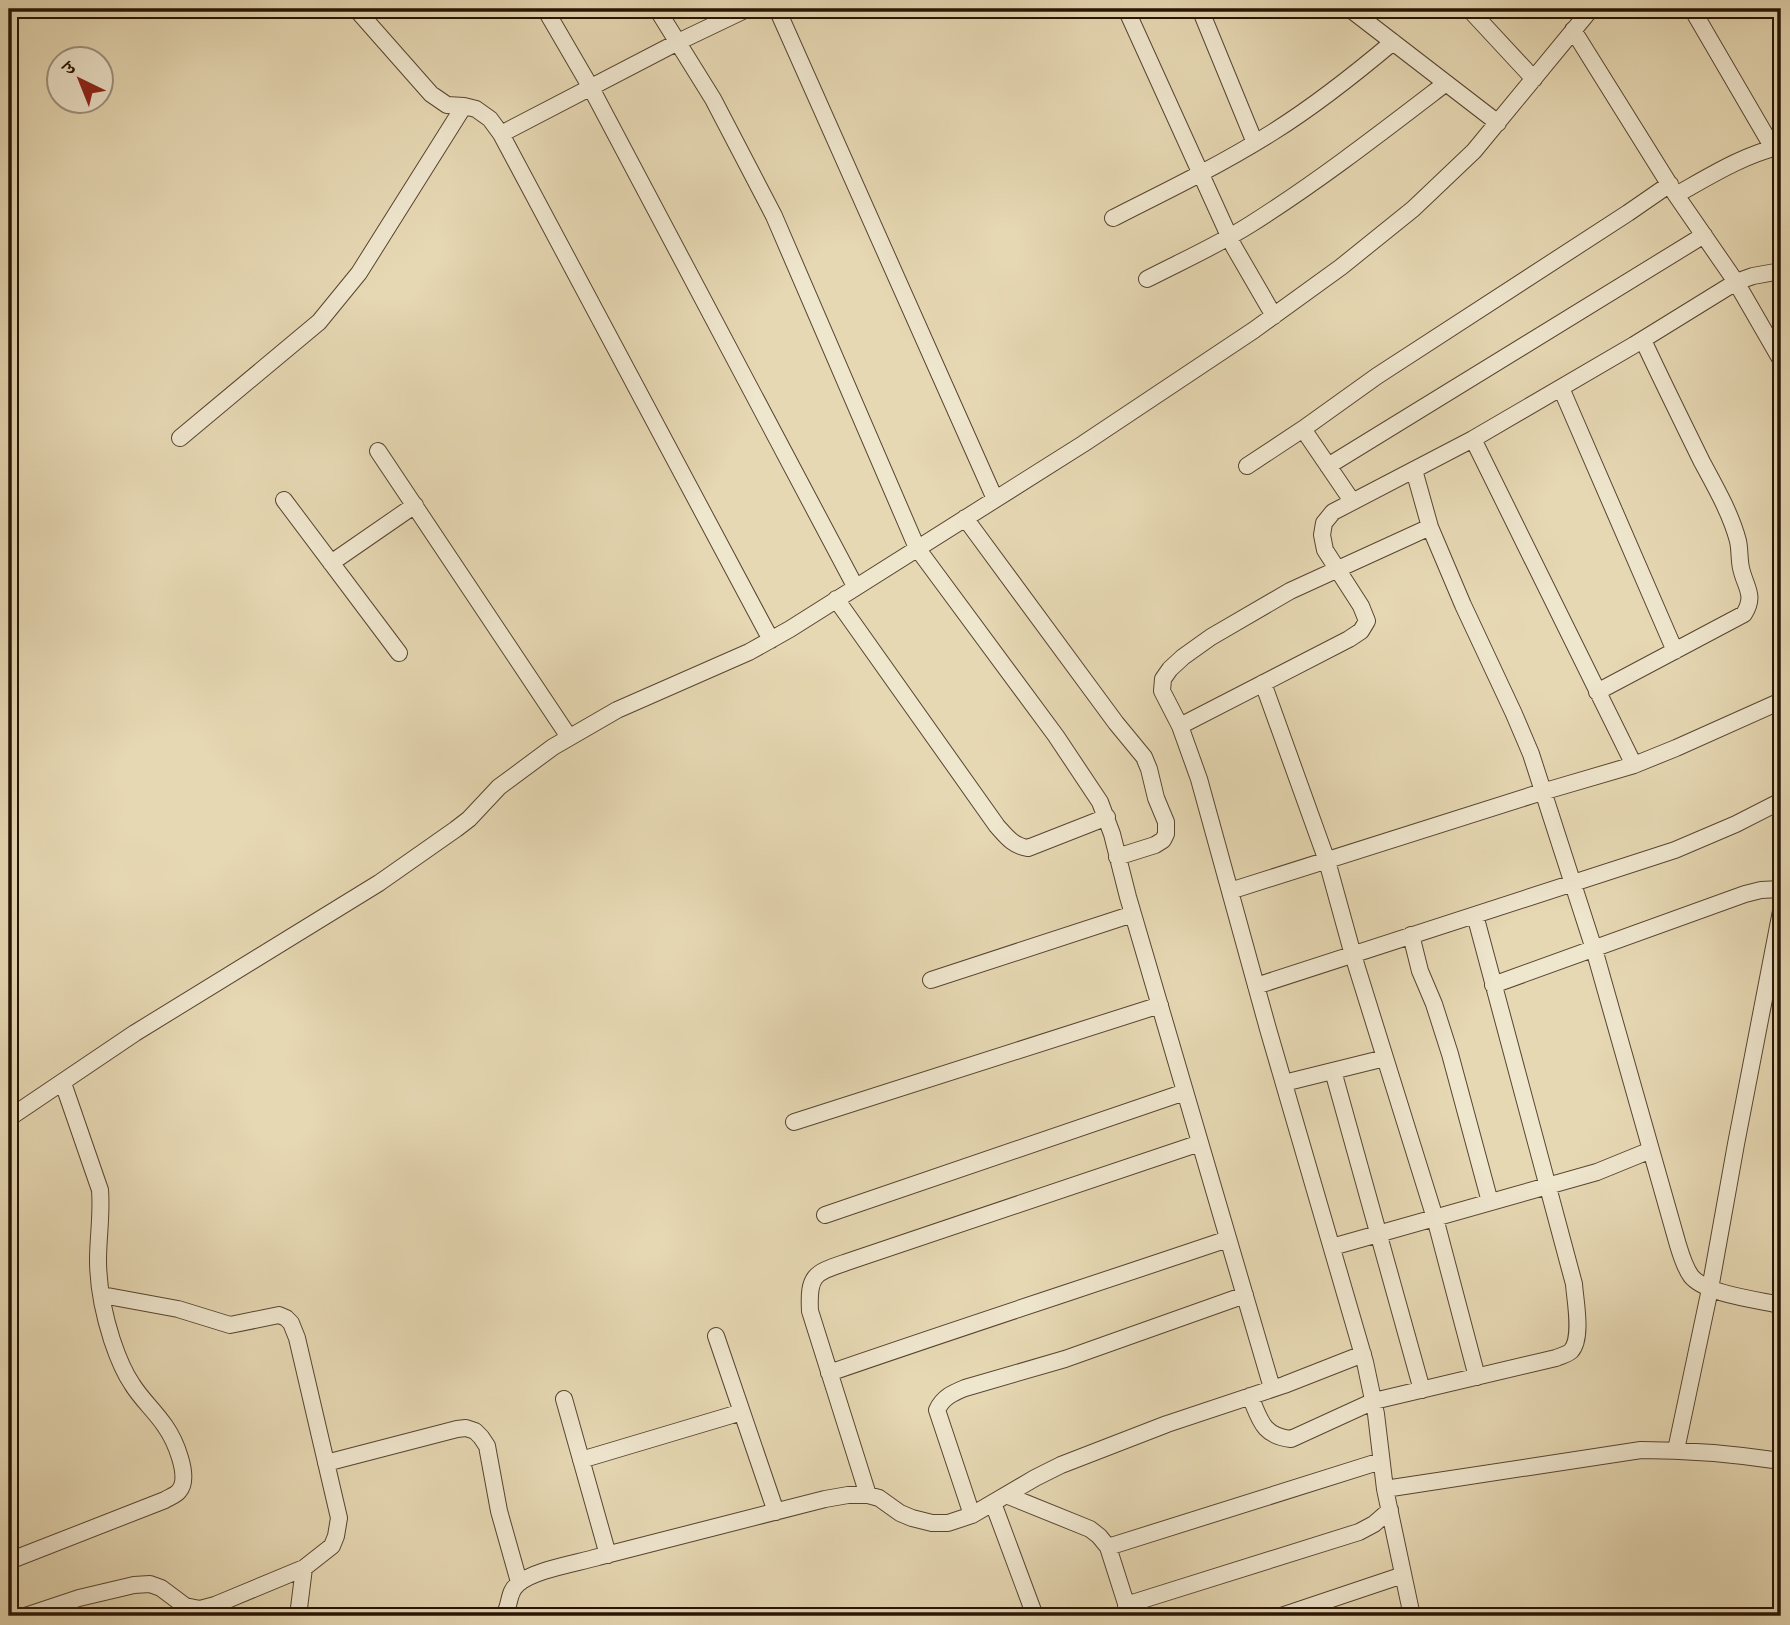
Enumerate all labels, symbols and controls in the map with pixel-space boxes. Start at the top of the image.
north arrow [46,46,116,116]
text: उ [56,55,84,84]

